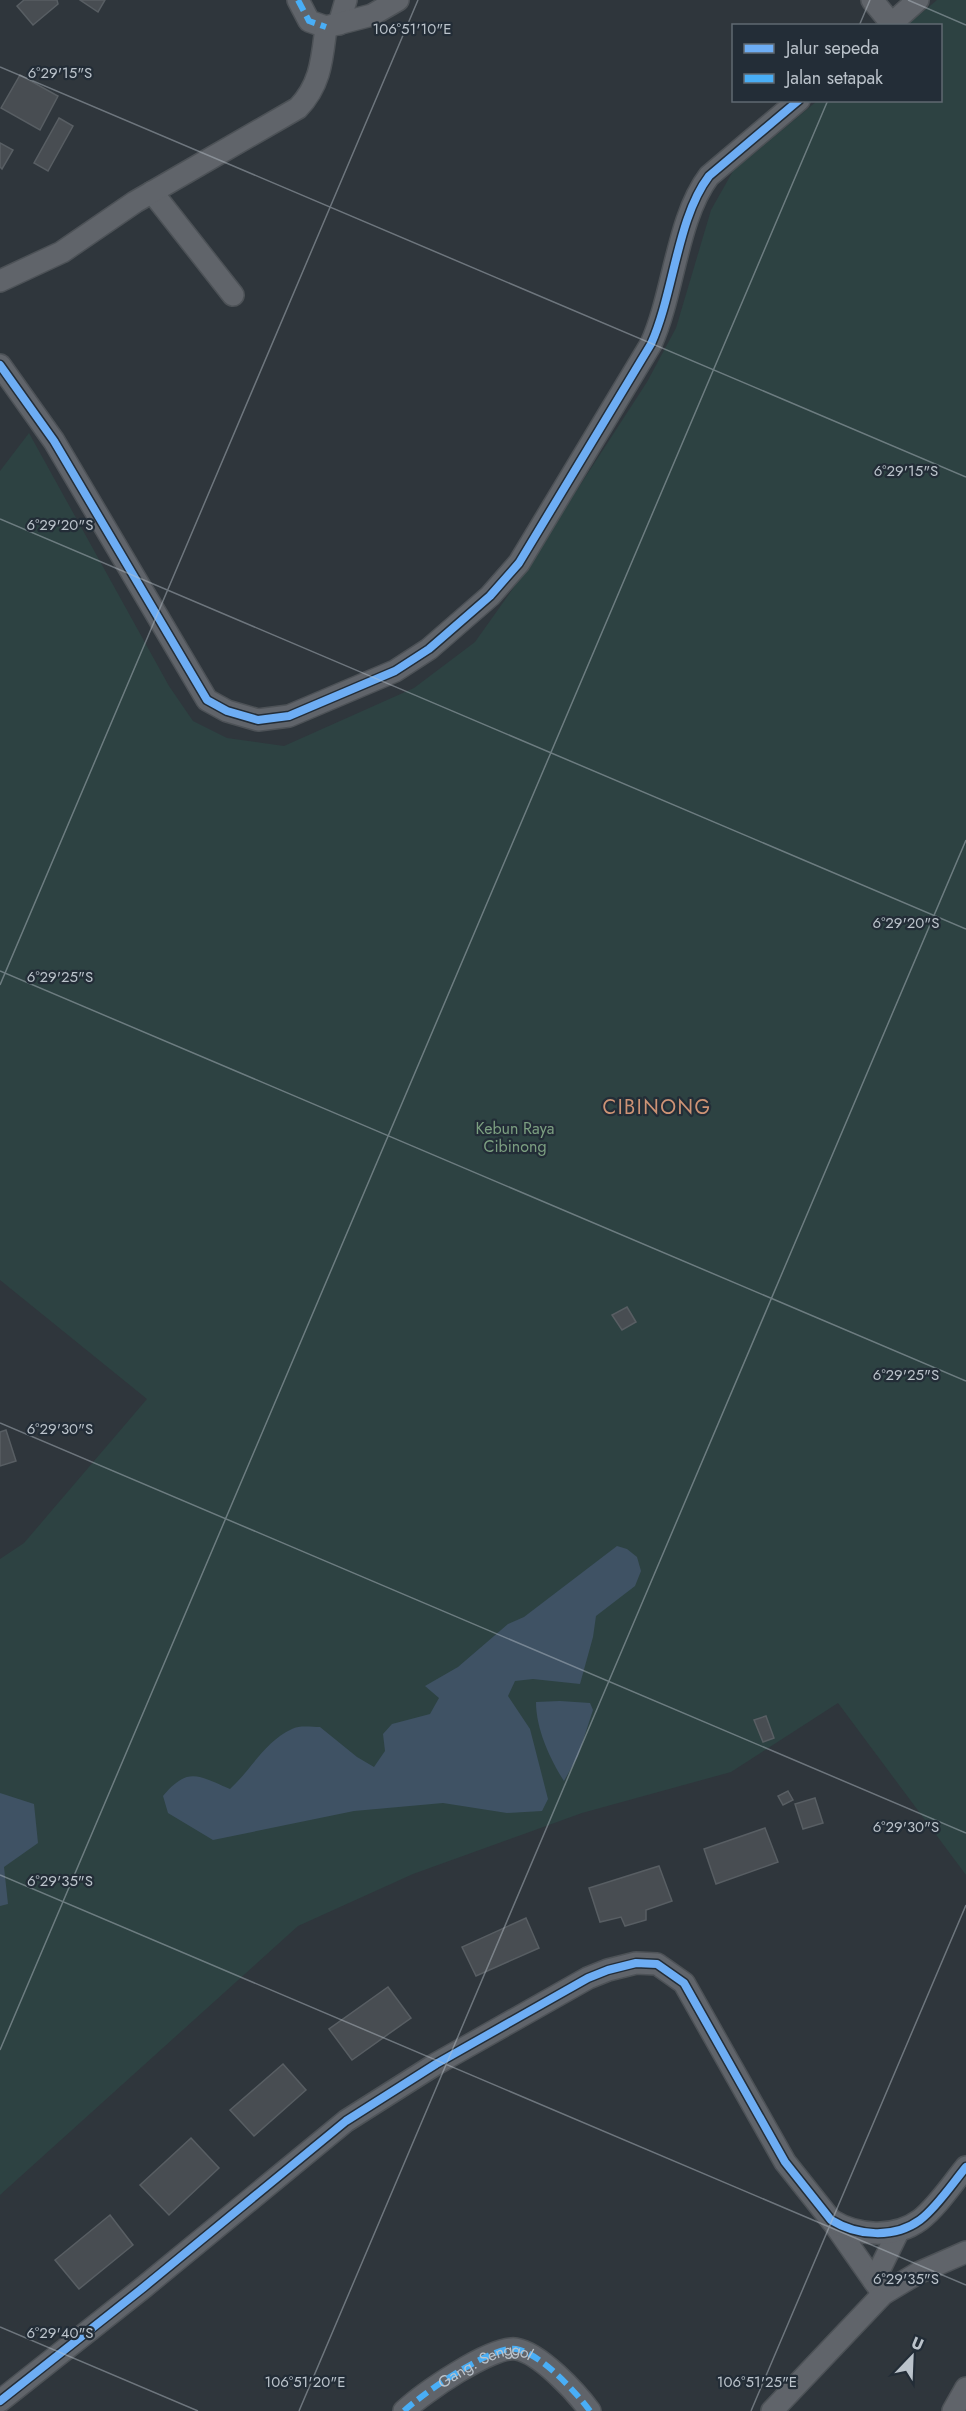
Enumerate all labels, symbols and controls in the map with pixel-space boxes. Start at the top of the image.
text: 106°51'10"E [372,18,452,40]
legend [732,24,942,102]
text: Jalur sepeda [784,35,879,61]
text: 6°29'15"S [28,62,92,84]
text: Jalan setapak [784,65,883,91]
text: 6°29'15"S [874,460,938,482]
text: 6°29'20"S [27,514,94,536]
text: 6°29'20"S [873,912,940,934]
text: 6°29'25"S [27,966,93,988]
district label: CIBINONG [603,1093,711,1122]
park label: Kebun Raya Cibinong [476,1117,554,1158]
text: 6°29'25"S [873,1364,939,1386]
text: 6°29'30"S [27,1418,93,1440]
text: 6°29'30"S [873,1816,939,1838]
text: 6°29'35"S [27,1870,93,1892]
text: 6°29'35"S [873,2268,939,2290]
text: 6°29'40"S [26,2322,94,2344]
north arrow [882,2327,942,2387]
text: U [908,2331,927,2356]
street label: Gang. Senggol [433,2337,538,2394]
text: 106°51'20"E [265,2371,345,2393]
text: 106°51'25"E [717,2371,797,2393]

